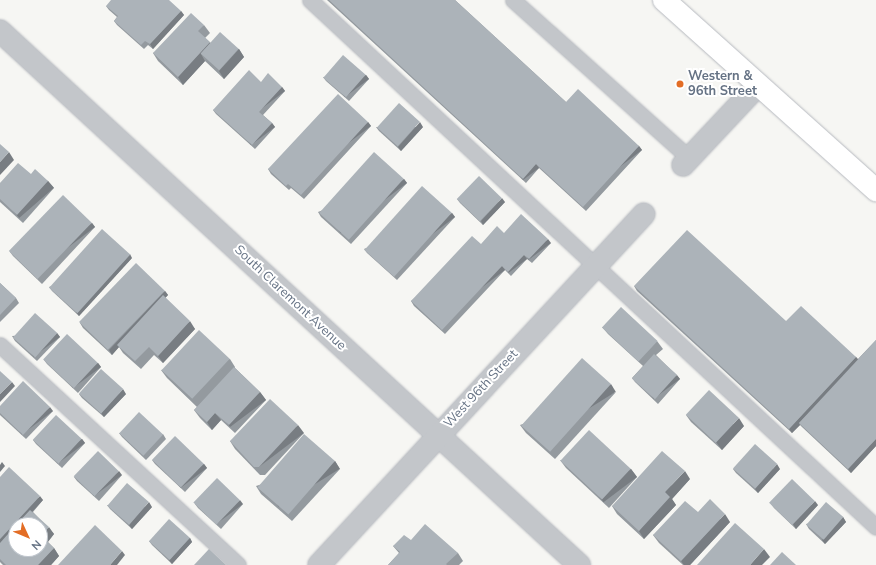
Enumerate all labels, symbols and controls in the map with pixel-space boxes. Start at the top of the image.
place label: Western & 96th Street [688,69,757,100]
marker: Western & 96th Street [675,79,685,89]
street label: South Claremont Avenue [231,242,349,354]
street label: West 96th Street [441,347,521,431]
north arrow [8,517,48,557]
text: N [28,537,45,553]

